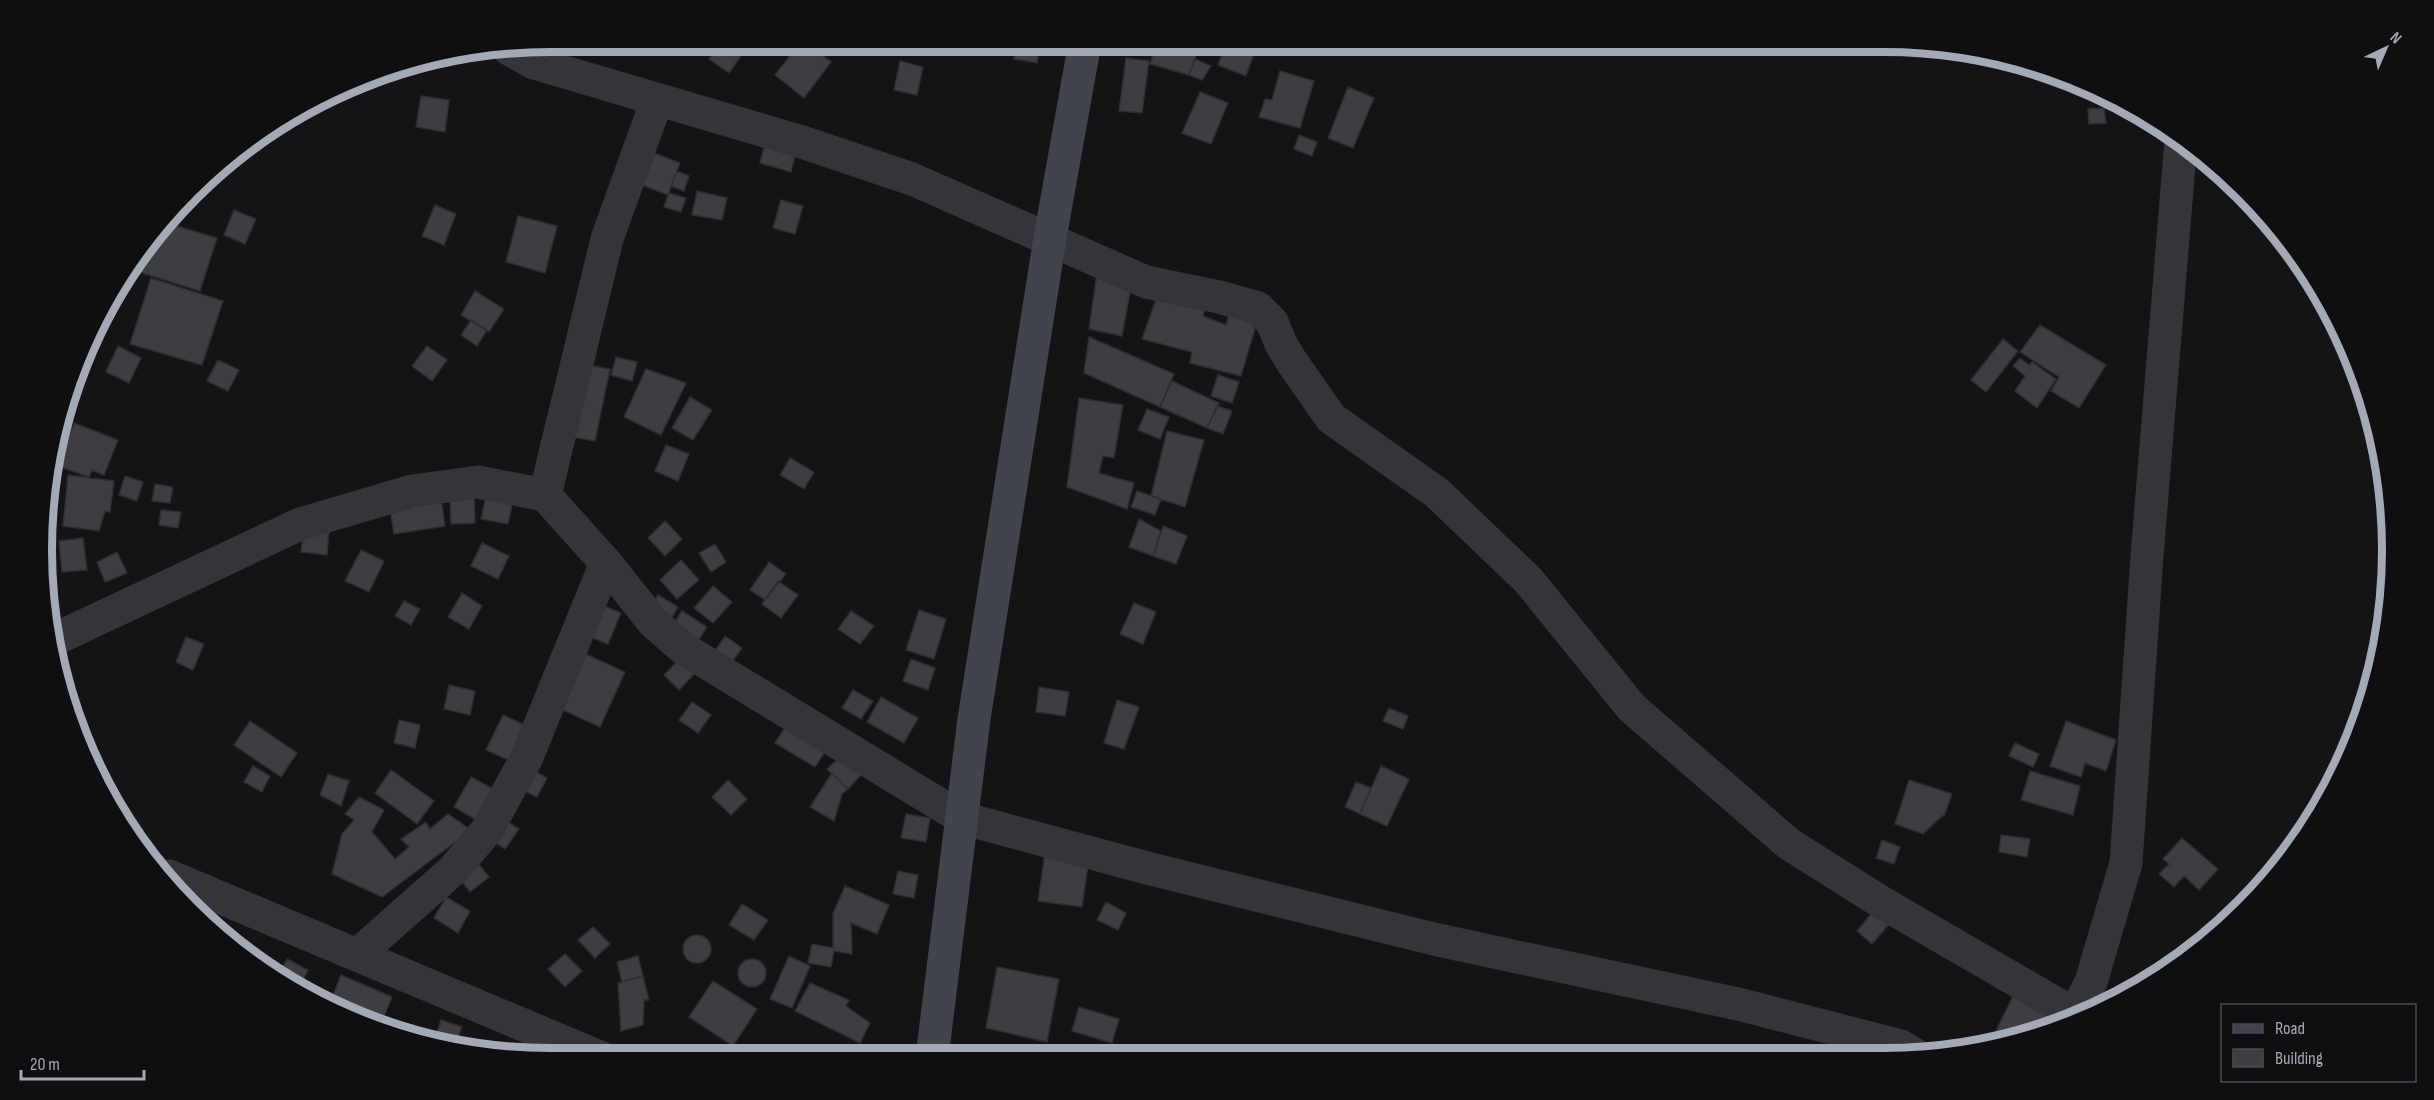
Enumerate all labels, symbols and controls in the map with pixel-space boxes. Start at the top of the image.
north arrow [2356,18,2416,78]
text: N [2386,28,2405,48]
legend [2221,1004,2416,1082]
text: Road [2275,1018,2305,1039]
scale bar [21,1043,144,1081]
text: Building [2275,1048,2323,1069]
text: 20 m [30,1054,60,1075]

